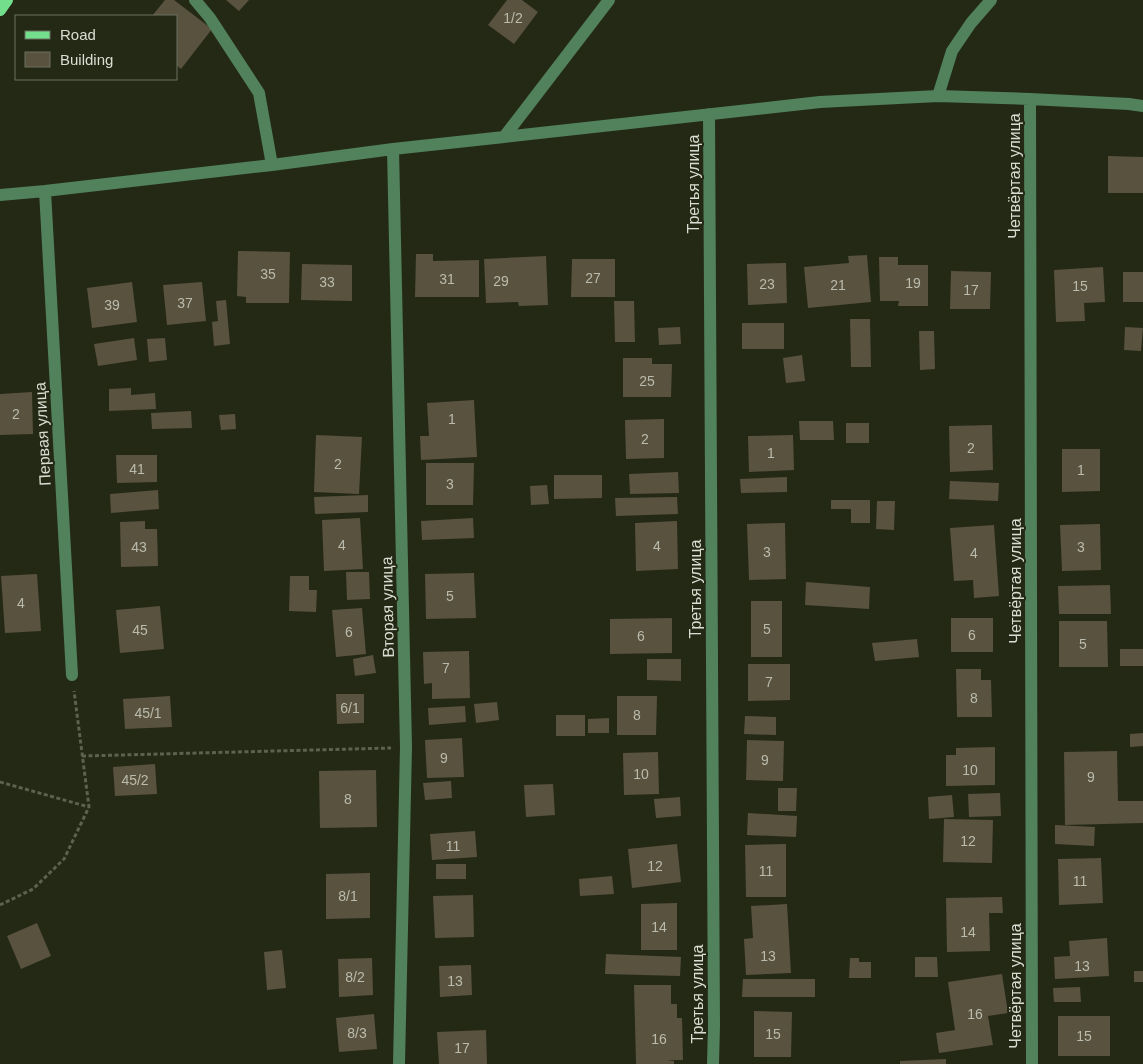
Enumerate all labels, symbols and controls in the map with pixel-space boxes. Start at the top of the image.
house number: 1/2 [503,10,523,26]
legend [15,15,178,80]
text: Road [60,26,96,43]
text: Building [60,51,113,68]
street label: Четвёртая улица [1006,113,1023,239]
street label: Третья улица [685,134,702,233]
house number: 35 [260,266,276,282]
house number: 27 [585,270,601,286]
house number: 31 [439,271,455,287]
house number: 29 [493,273,509,289]
house number: 33 [319,274,335,290]
house number: 19 [905,275,921,291]
house number: 23 [759,276,775,292]
house number: 21 [830,277,846,293]
house number: 15 [1072,278,1088,294]
house number: 17 [963,282,979,298]
house number: 37 [177,295,193,311]
house number: 39 [104,297,120,313]
house number: 25 [639,373,655,389]
street label: Первая улица [31,382,54,486]
house number: 2 [12,406,20,422]
house number: 1 [448,411,456,427]
house number: 2 [641,431,649,447]
house number: 2 [967,440,975,456]
house number: 1 [767,445,775,461]
house number: 2 [334,456,342,472]
house number: 41 [129,461,145,477]
house number: 1 [1077,462,1085,478]
house number: 3 [446,476,454,492]
street label: Четвёртая улица [1007,518,1024,644]
house number: 4 [338,537,346,553]
house number: 4 [653,538,661,554]
house number: 43 [131,539,147,555]
street label: Третья улица [687,539,704,638]
house number: 3 [1077,539,1085,555]
house number: 3 [763,544,771,560]
house number: 4 [970,545,978,561]
street label: Вторая улица [378,556,397,658]
house number: 5 [446,588,454,604]
house number: 4 [17,595,25,611]
house number: 5 [763,621,771,637]
house number: 45 [132,622,148,638]
house number: 6 [345,624,353,640]
house number: 6 [968,627,976,643]
house number: 6 [637,628,645,644]
house number: 5 [1079,636,1087,652]
house number: 7 [442,660,450,676]
house number: 7 [765,674,773,690]
house number: 8 [970,690,978,706]
house number: 6/1 [340,700,360,716]
house number: 45/1 [134,705,162,721]
house number: 8 [633,707,641,723]
house number: 9 [440,750,448,766]
house number: 9 [761,752,769,768]
house number: 10 [962,762,978,778]
house number: 10 [633,766,649,782]
house number: 9 [1087,769,1095,785]
house number: 45/2 [121,772,149,788]
house number: 8 [344,791,352,807]
house number: 12 [960,833,976,849]
house number: 11 [446,838,460,854]
house number: 12 [647,858,663,874]
house number: 11 [759,863,773,879]
house number: 11 [1073,873,1087,889]
house number: 8/1 [338,888,358,904]
house number: 14 [651,919,667,935]
street label: Четвёртая улица [1007,923,1024,1049]
house number: 14 [960,924,976,940]
street label: Третья улица [689,944,706,1043]
house number: 13 [760,948,776,964]
house number: 13 [1074,958,1090,974]
house number: 8/2 [345,969,365,985]
house number: 13 [447,973,463,989]
house number: 16 [967,1006,983,1022]
house number: 8/3 [347,1025,367,1041]
house number: 15 [765,1026,781,1042]
house number: 15 [1076,1028,1092,1044]
house number: 16 [651,1031,667,1047]
house number: 17 [454,1040,470,1056]

